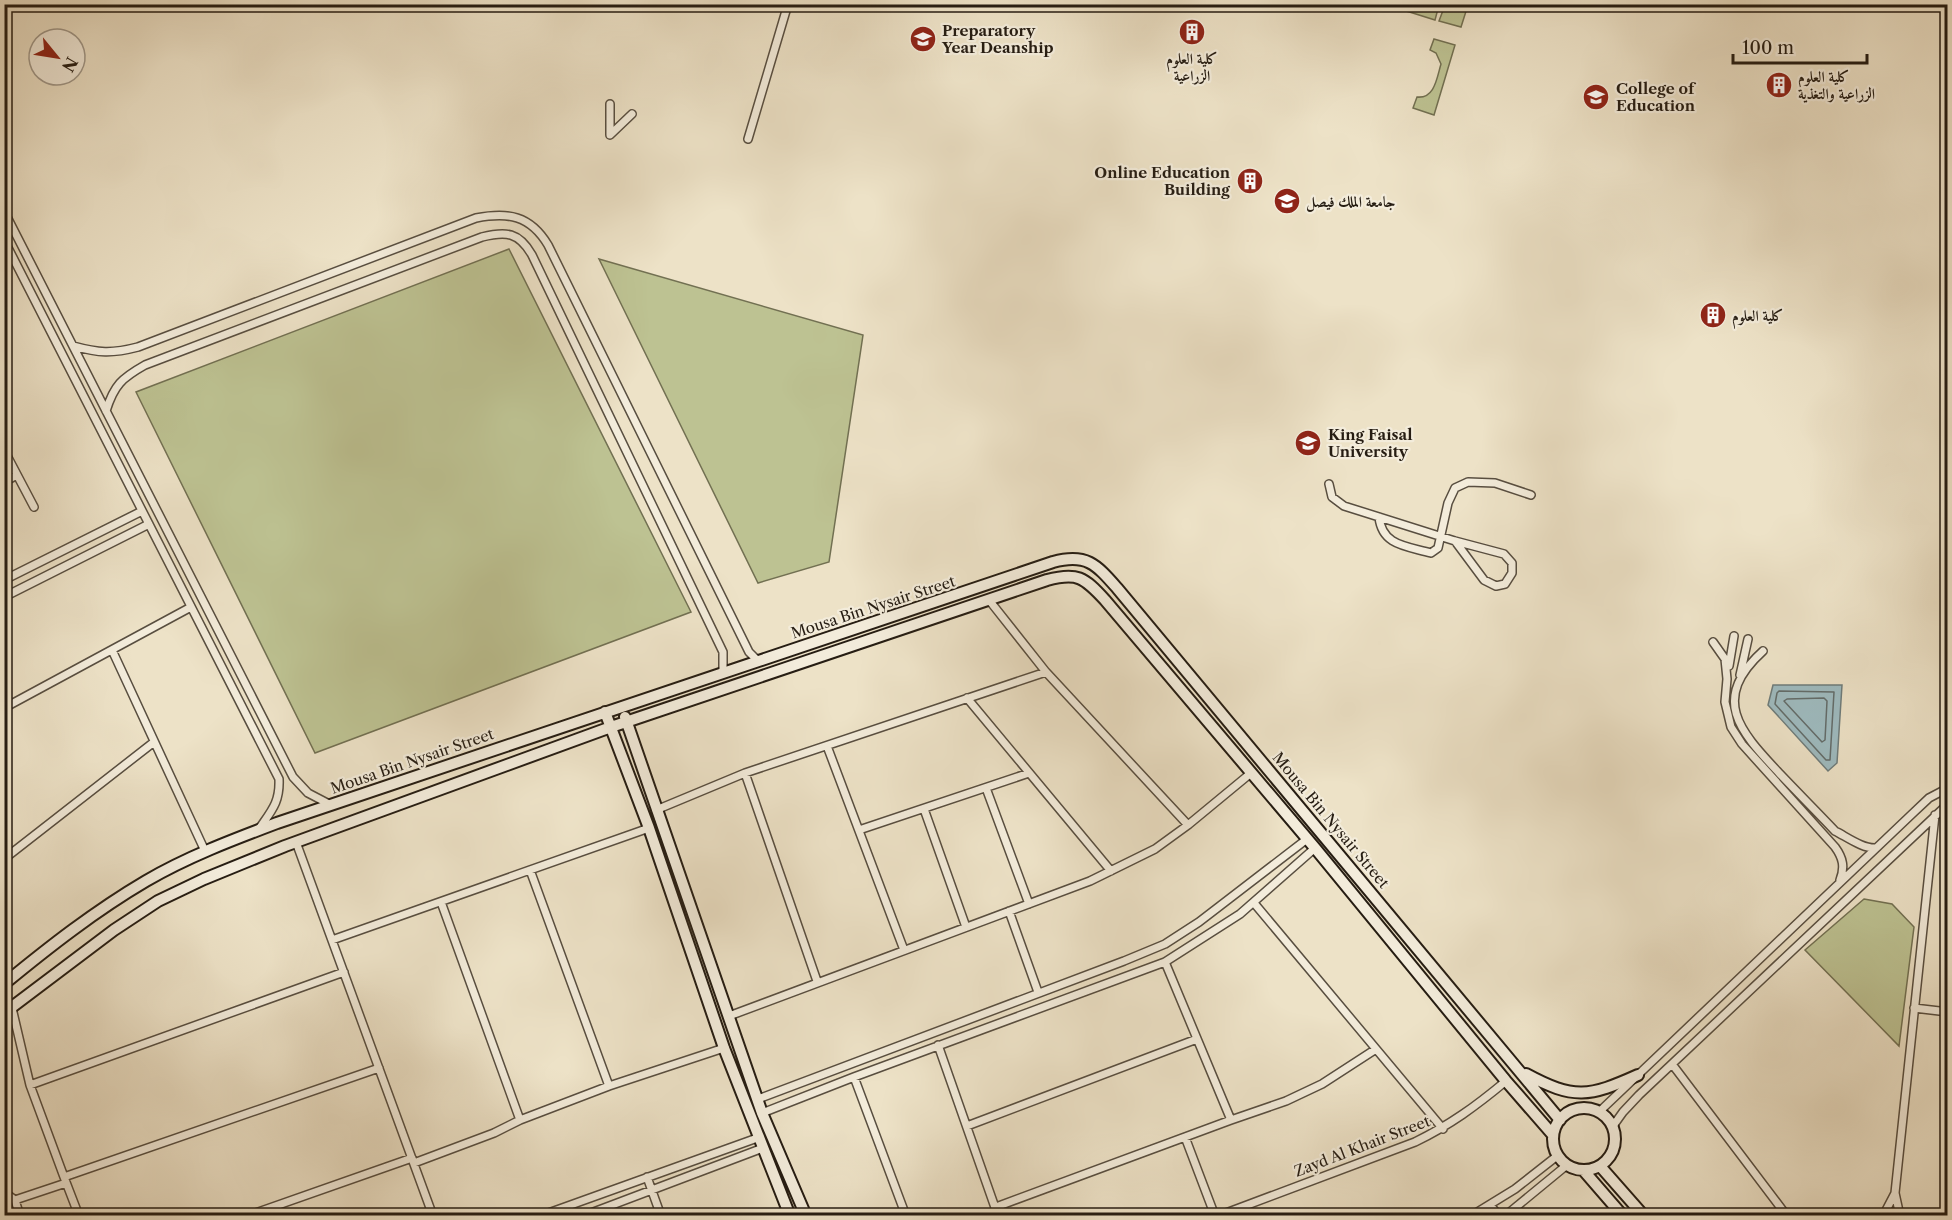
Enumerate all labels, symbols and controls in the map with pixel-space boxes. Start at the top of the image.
building icon: كلية العلوم الزراعية [1177,17,1207,47]
place label: Preparatory Year Deanship [941,21,1054,57]
school or university icon: Preparatory Year Deanship [908,24,938,54]
north arrow [27,27,87,87]
scale bar [1733,27,1866,65]
text: 100 m [1742,37,1794,59]
place label: كلية العلوم الزراعية [1166,49,1218,85]
text: N [58,53,82,76]
place label: كلية العلوم الزراعية والتغذية [1798,67,1875,103]
building icon: كلية العلوم الزراعية والتغذية [1764,70,1794,100]
place label: College of Education [1616,79,1697,115]
school or university icon: College of Education [1581,82,1611,112]
place label: Online Education Building [1094,163,1231,199]
building icon: Online Education Building [1235,166,1265,196]
school or university icon: جامعة الملك فيصل [1272,186,1302,216]
place label: جامعة الملك فيصل [1306,192,1395,213]
building icon: كلية العلوم [1698,300,1728,330]
place label: كلية العلوم [1732,306,1784,329]
place label: King Faisal University [1328,425,1413,461]
school or university icon: King Faisal University [1293,428,1323,458]
street label: Mousa Bin Nysair Street [789,571,958,643]
street label: Mousa Bin Nysair Street [328,724,497,798]
street label: Mousa Bin Nysair Street [1269,748,1394,892]
street label: Zayd Al Khair Street [1291,1111,1433,1181]

